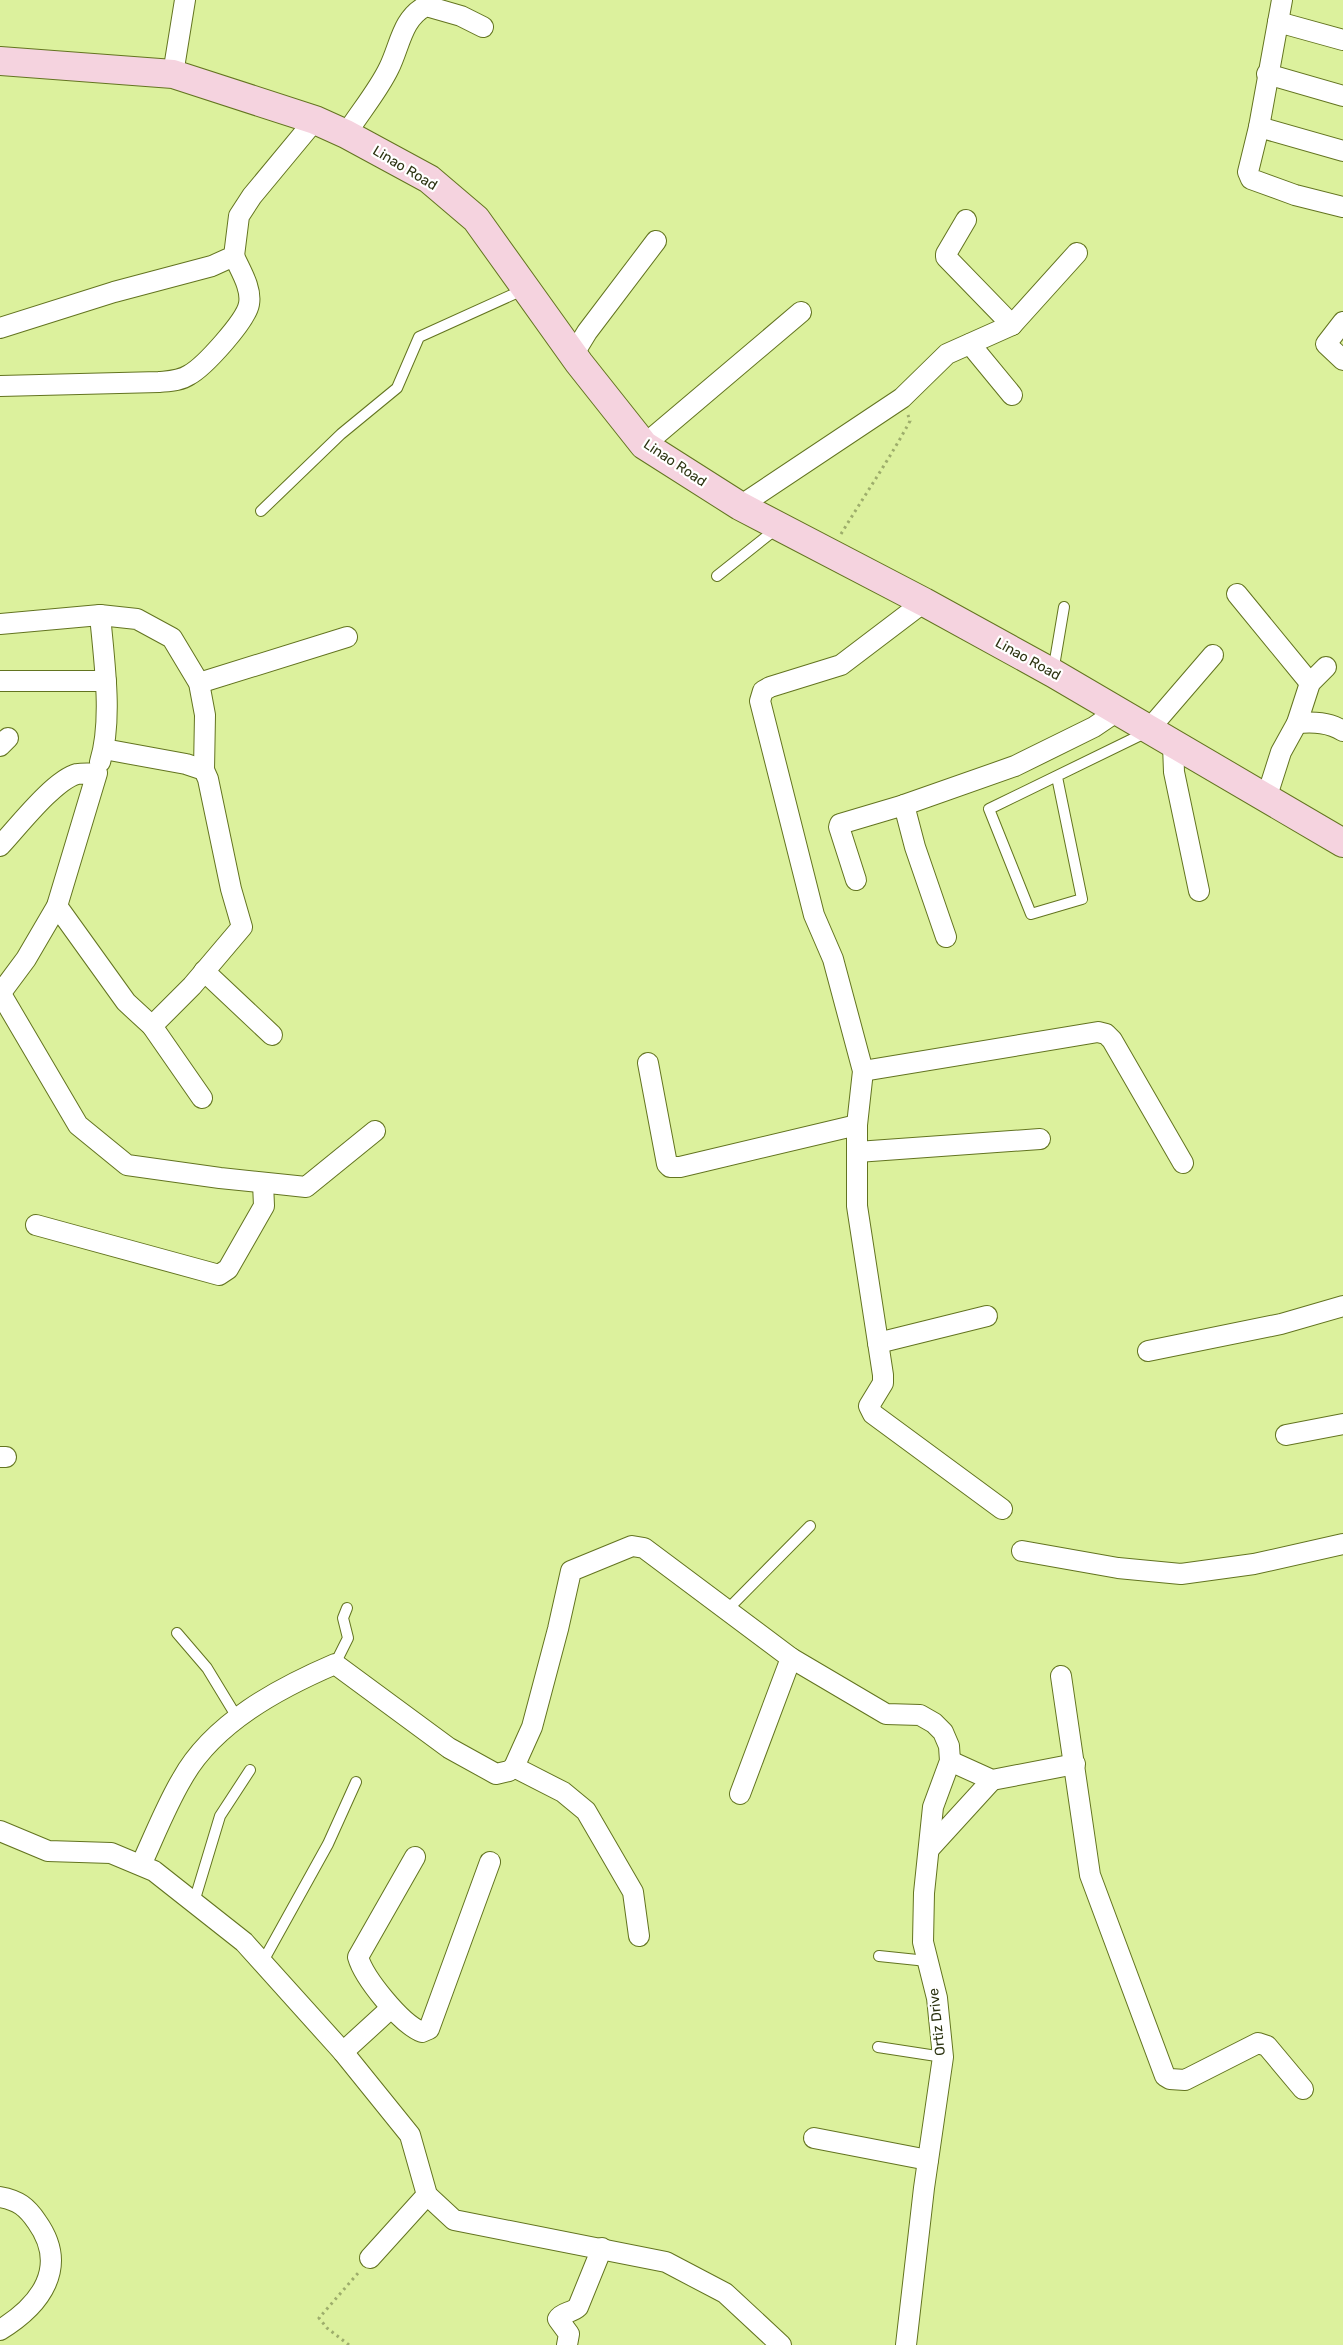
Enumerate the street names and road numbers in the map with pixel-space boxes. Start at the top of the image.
street label: Linao Road [370,142,440,194]
street label: Linao Road [640,436,710,490]
street label: Linao Road [992,634,1064,684]
street label: Ortiz Drive [925,1987,949,2057]

